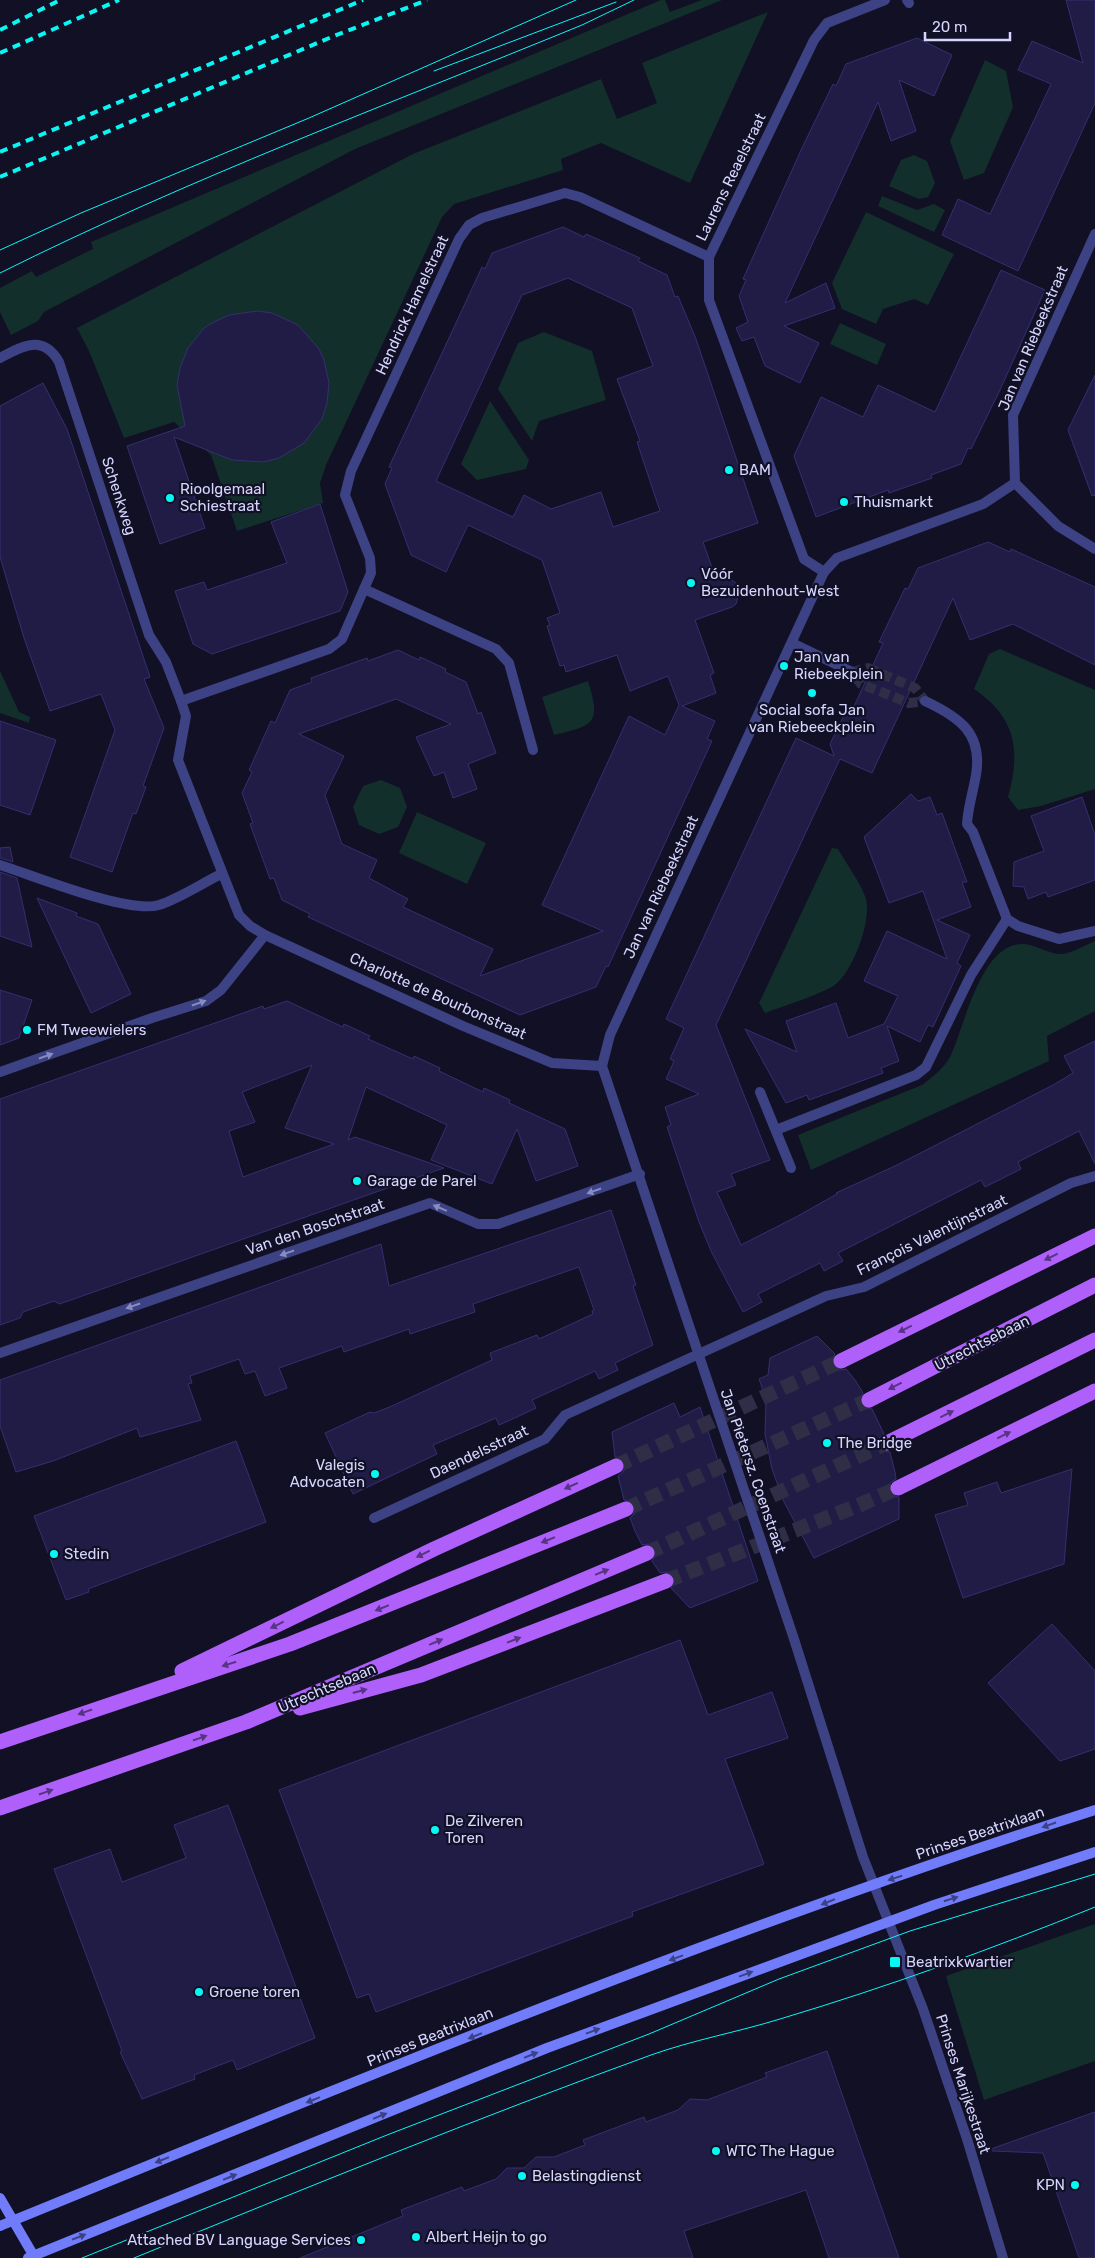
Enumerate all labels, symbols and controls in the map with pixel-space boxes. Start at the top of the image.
scale bar [925,10,1010,42]
text: 20 m [932,18,967,36]
street label: Laurens Reaelstraat [692,110,770,244]
street label: Hendrick Hamelstraat [372,232,452,378]
street label: Jan van Riebeekstraat [994,263,1072,413]
street label: Schenkweg [98,455,140,537]
place label: BAM [739,461,771,479]
marker: BAM [723,464,735,476]
place label: Rioolgemaal Schiestraat [180,480,265,515]
marker: Rioolgemaal Schiestraat [164,492,176,504]
place label: Thuismarkt [854,493,933,511]
marker: Thuismarkt [838,496,850,508]
place label: Vóór Bezuidenhout-West [701,565,839,600]
marker: Vóór Bezuidenhout-West [685,577,697,589]
place label: Jan van Riebeekplein [794,648,883,683]
marker: Jan van Riebeekplein [778,660,790,672]
marker: Social sofa Jan van Riebeeckplein [806,687,818,699]
place label: Social sofa Jan van Riebeeckplein [749,701,875,736]
street label: Jan van Riebeekstraat [620,812,702,961]
street label: Charlotte de Bourbonstraat [347,949,529,1043]
one-way arrow [192,998,207,1006]
place label: FM Tweewielers [37,1021,147,1039]
marker: FM Tweewielers [21,1024,33,1036]
one-way arrow [39,1052,54,1060]
place label: Garage de Parel [367,1172,477,1190]
marker: Garage de Parel [351,1175,363,1187]
one-way arrow [586,1187,601,1195]
street label: François Valentijnstraat [854,1191,1010,1279]
street label: Van den Boschstraat [243,1195,387,1259]
one-way arrow [433,1203,447,1211]
one-way arrow [279,1249,294,1257]
one-way arrow [1044,1253,1058,1261]
one-way arrow [126,1303,141,1310]
street label: Utrechtsebaan [932,1311,1032,1375]
one-way arrow [898,1325,913,1333]
one-way arrow [888,1382,903,1390]
street label: Jan Pietersz. Coenstraat [716,1387,790,1556]
one-way arrow [940,1410,954,1418]
street label: Daendelsstraat [427,1421,531,1483]
one-way arrow [997,1431,1012,1439]
place label: The Bridge [837,1434,912,1452]
marker: The Bridge [821,1437,833,1449]
place label: Valegis Advocaten [290,1456,365,1491]
marker: Valegis Advocaten [369,1468,381,1480]
one-way arrow [564,1483,578,1491]
one-way arrow [541,1537,556,1544]
place label: Stedin [64,1545,109,1563]
marker: Stedin [48,1548,60,1560]
one-way arrow [416,1550,430,1558]
one-way arrow [594,1568,609,1576]
one-way arrow [374,1604,389,1612]
one-way arrow [270,1621,284,1629]
one-way arrow [507,1636,522,1644]
one-way arrow [429,1638,444,1646]
street label: Utrechtsebaan [276,1659,378,1717]
one-way arrow [222,1661,237,1668]
one-way arrow [353,1687,368,1695]
one-way arrow [77,1708,92,1716]
one-way arrow [192,1734,207,1742]
one-way arrow [39,1788,54,1796]
street label: Prinses Beatrixlaan [913,1803,1047,1863]
place label: De Zilveren Toren [445,1812,523,1847]
one-way arrow [1041,1822,1056,1830]
marker: De Zilveren Toren [429,1824,441,1836]
one-way arrow [887,1874,902,1882]
one-way arrow [944,1895,959,1903]
one-way arrow [821,1898,835,1906]
place label: Beatrixkwartier [906,1953,1013,1971]
one-way arrow [668,1955,683,1962]
marker: Beatrixkwartier [888,1955,902,1969]
one-way arrow [738,1970,753,1977]
place label: Groene toren [209,1983,300,2001]
marker: Groene toren [193,1986,205,1998]
street label: Prinses Beatrixlaan [364,2003,496,2071]
street label: Prinses Marijkestraat [932,2012,994,2156]
one-way arrow [586,2027,601,2035]
one-way arrow [468,2032,482,2040]
one-way arrow [524,2050,538,2058]
one-way arrow [305,2096,320,2104]
one-way arrow [373,2111,387,2119]
place label: WTC The Hague [726,2142,835,2160]
marker: WTC The Hague [710,2145,722,2157]
one-way arrow [154,2156,169,2164]
place label: Belastingdienst [532,2167,641,2185]
marker: Belastingdienst [516,2170,528,2182]
one-way arrow [222,2173,237,2180]
place label: KPN [1036,2176,1065,2194]
marker: KPN [1069,2179,1081,2191]
place label: Albert Heijn to go [426,2228,547,2246]
place label: Attached BV Language Services [127,2231,351,2249]
marker: Albert Heijn to go [410,2231,422,2243]
one-way arrow [72,2233,86,2241]
marker: Attached BV Language Services [355,2234,367,2246]

